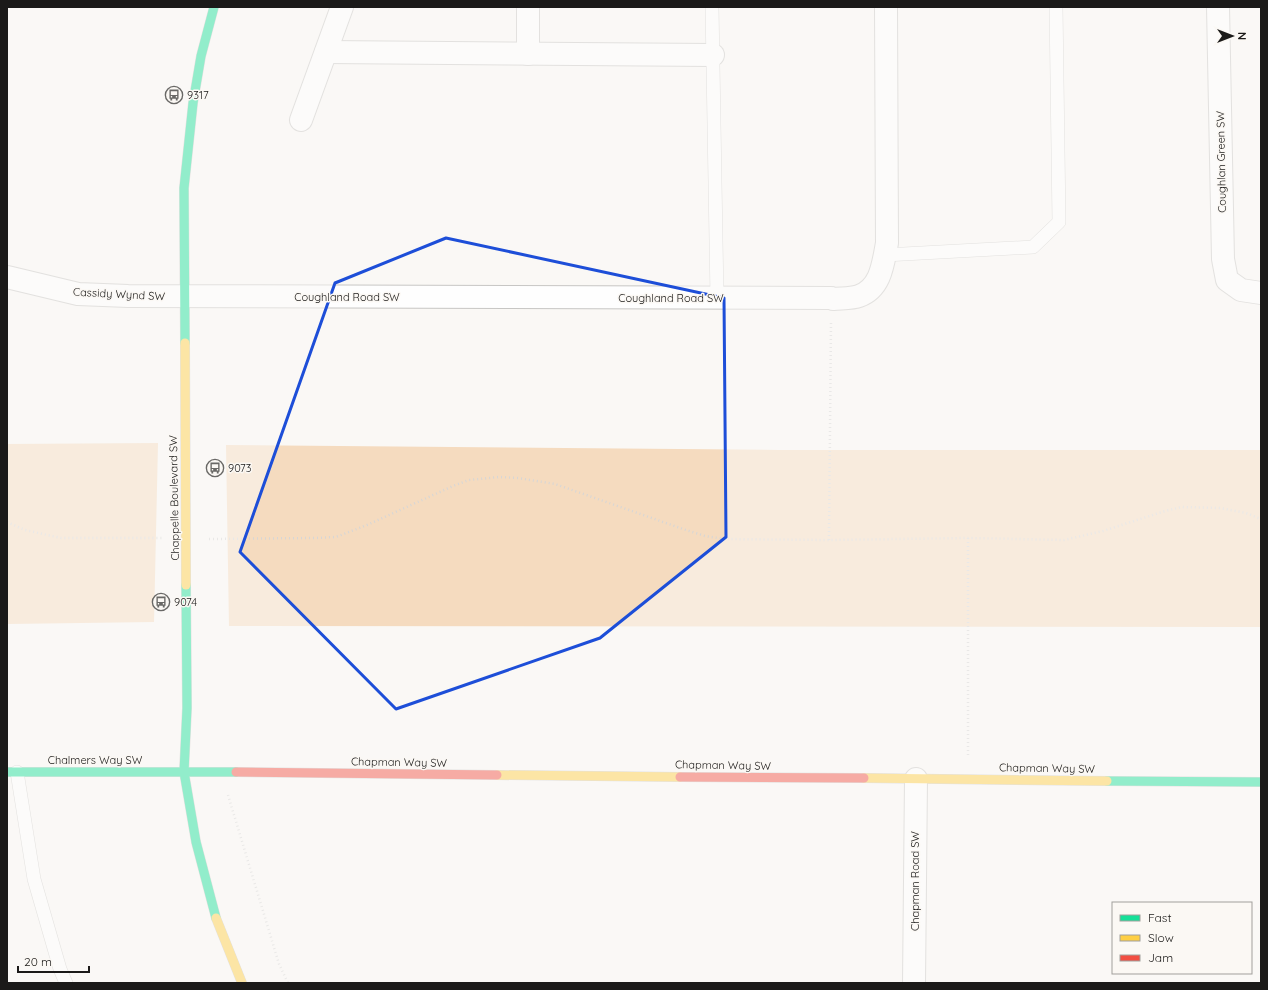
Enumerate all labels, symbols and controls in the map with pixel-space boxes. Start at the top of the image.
north arrow [1212,16,1252,56]
text: N [1235,32,1249,40]
bus stop icon: 9317 [164,85,184,105]
place label: 9317 [187,88,209,102]
street label: Coughlan Green SW [1213,111,1229,213]
street label: Cassidy Wynd SW [73,285,166,303]
street label: Coughland Road SW [294,290,400,304]
street label: Coughland Road SW [618,291,724,305]
street label: Chappelle Boulevard SW [166,435,182,561]
bus stop icon: 9073 [205,458,225,478]
place label: 9073 [228,461,252,475]
bus stop icon: 9074 [151,592,171,612]
place label: 9074 [174,595,197,609]
street label: Chalmers Way SW [48,753,143,767]
street label: Chapman Way SW [351,754,448,770]
street label: Chapman Way SW [675,757,772,773]
street label: Chapman Way SW [999,760,1096,776]
street label: Chapman Road SW [908,831,922,931]
legend [1112,902,1252,974]
text: Fast [1148,910,1172,925]
text: Slow [1148,930,1174,945]
scale bar [18,948,89,974]
text: Jam [1148,950,1173,965]
text: 20 m [24,954,52,969]

